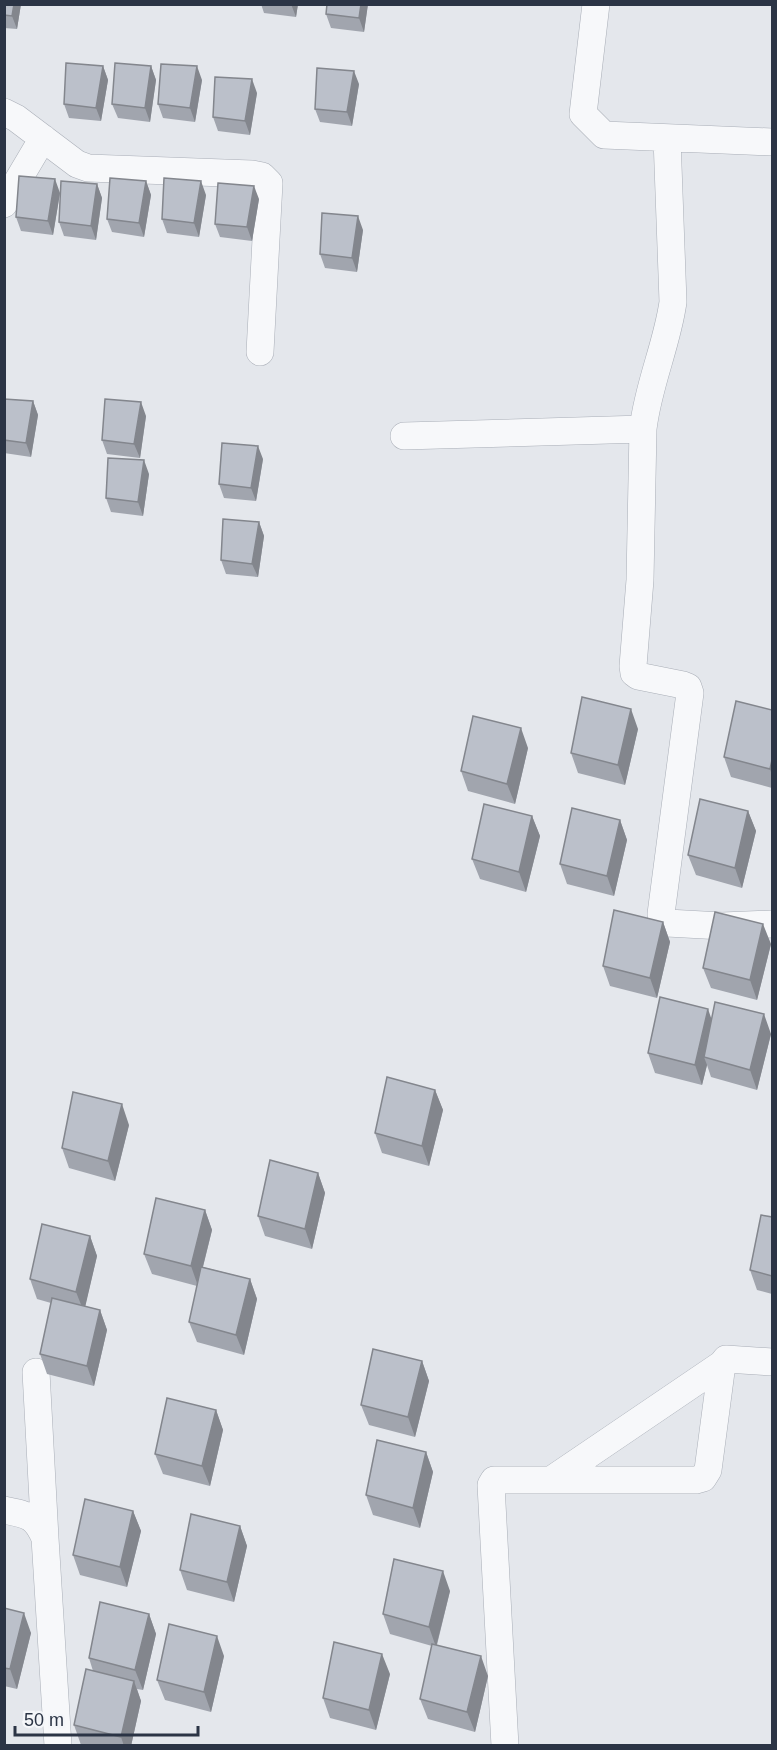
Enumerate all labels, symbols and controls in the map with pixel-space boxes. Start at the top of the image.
scale bar [15,1699,198,1737]
text: 50 m [24,1710,64,1730]

